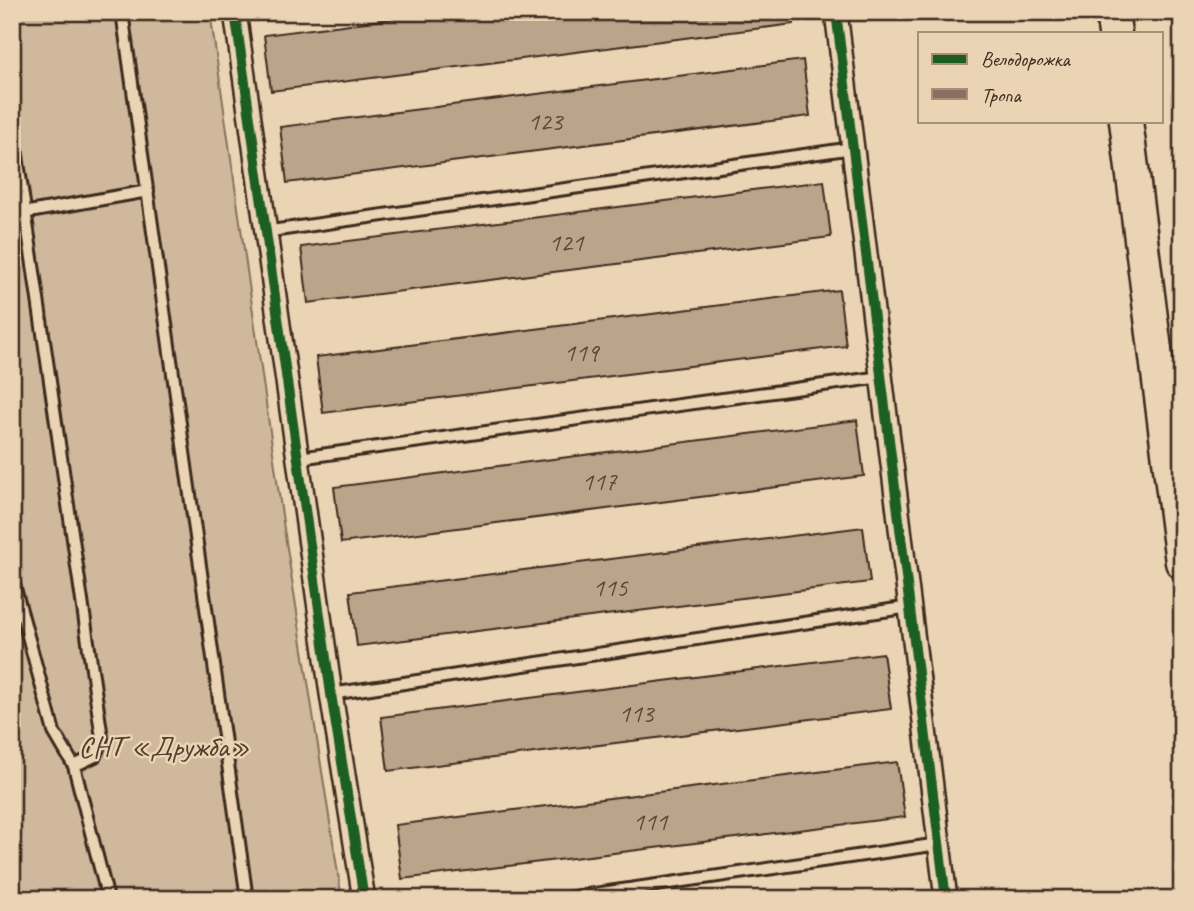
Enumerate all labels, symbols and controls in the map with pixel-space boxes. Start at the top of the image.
legend [918,32,1162,122]
text: Велодорожка [981,46,1071,72]
text: Тропа [981,82,1022,108]
house number: 123 [527,105,565,138]
house number: 121 [548,226,585,259]
house number: 119 [563,336,601,369]
house number: 117 [581,465,618,498]
house number: 115 [592,571,629,604]
house number: 113 [618,697,656,730]
park label: СНТ «Дружба» [78,727,250,765]
house number: 111 [632,805,669,838]

